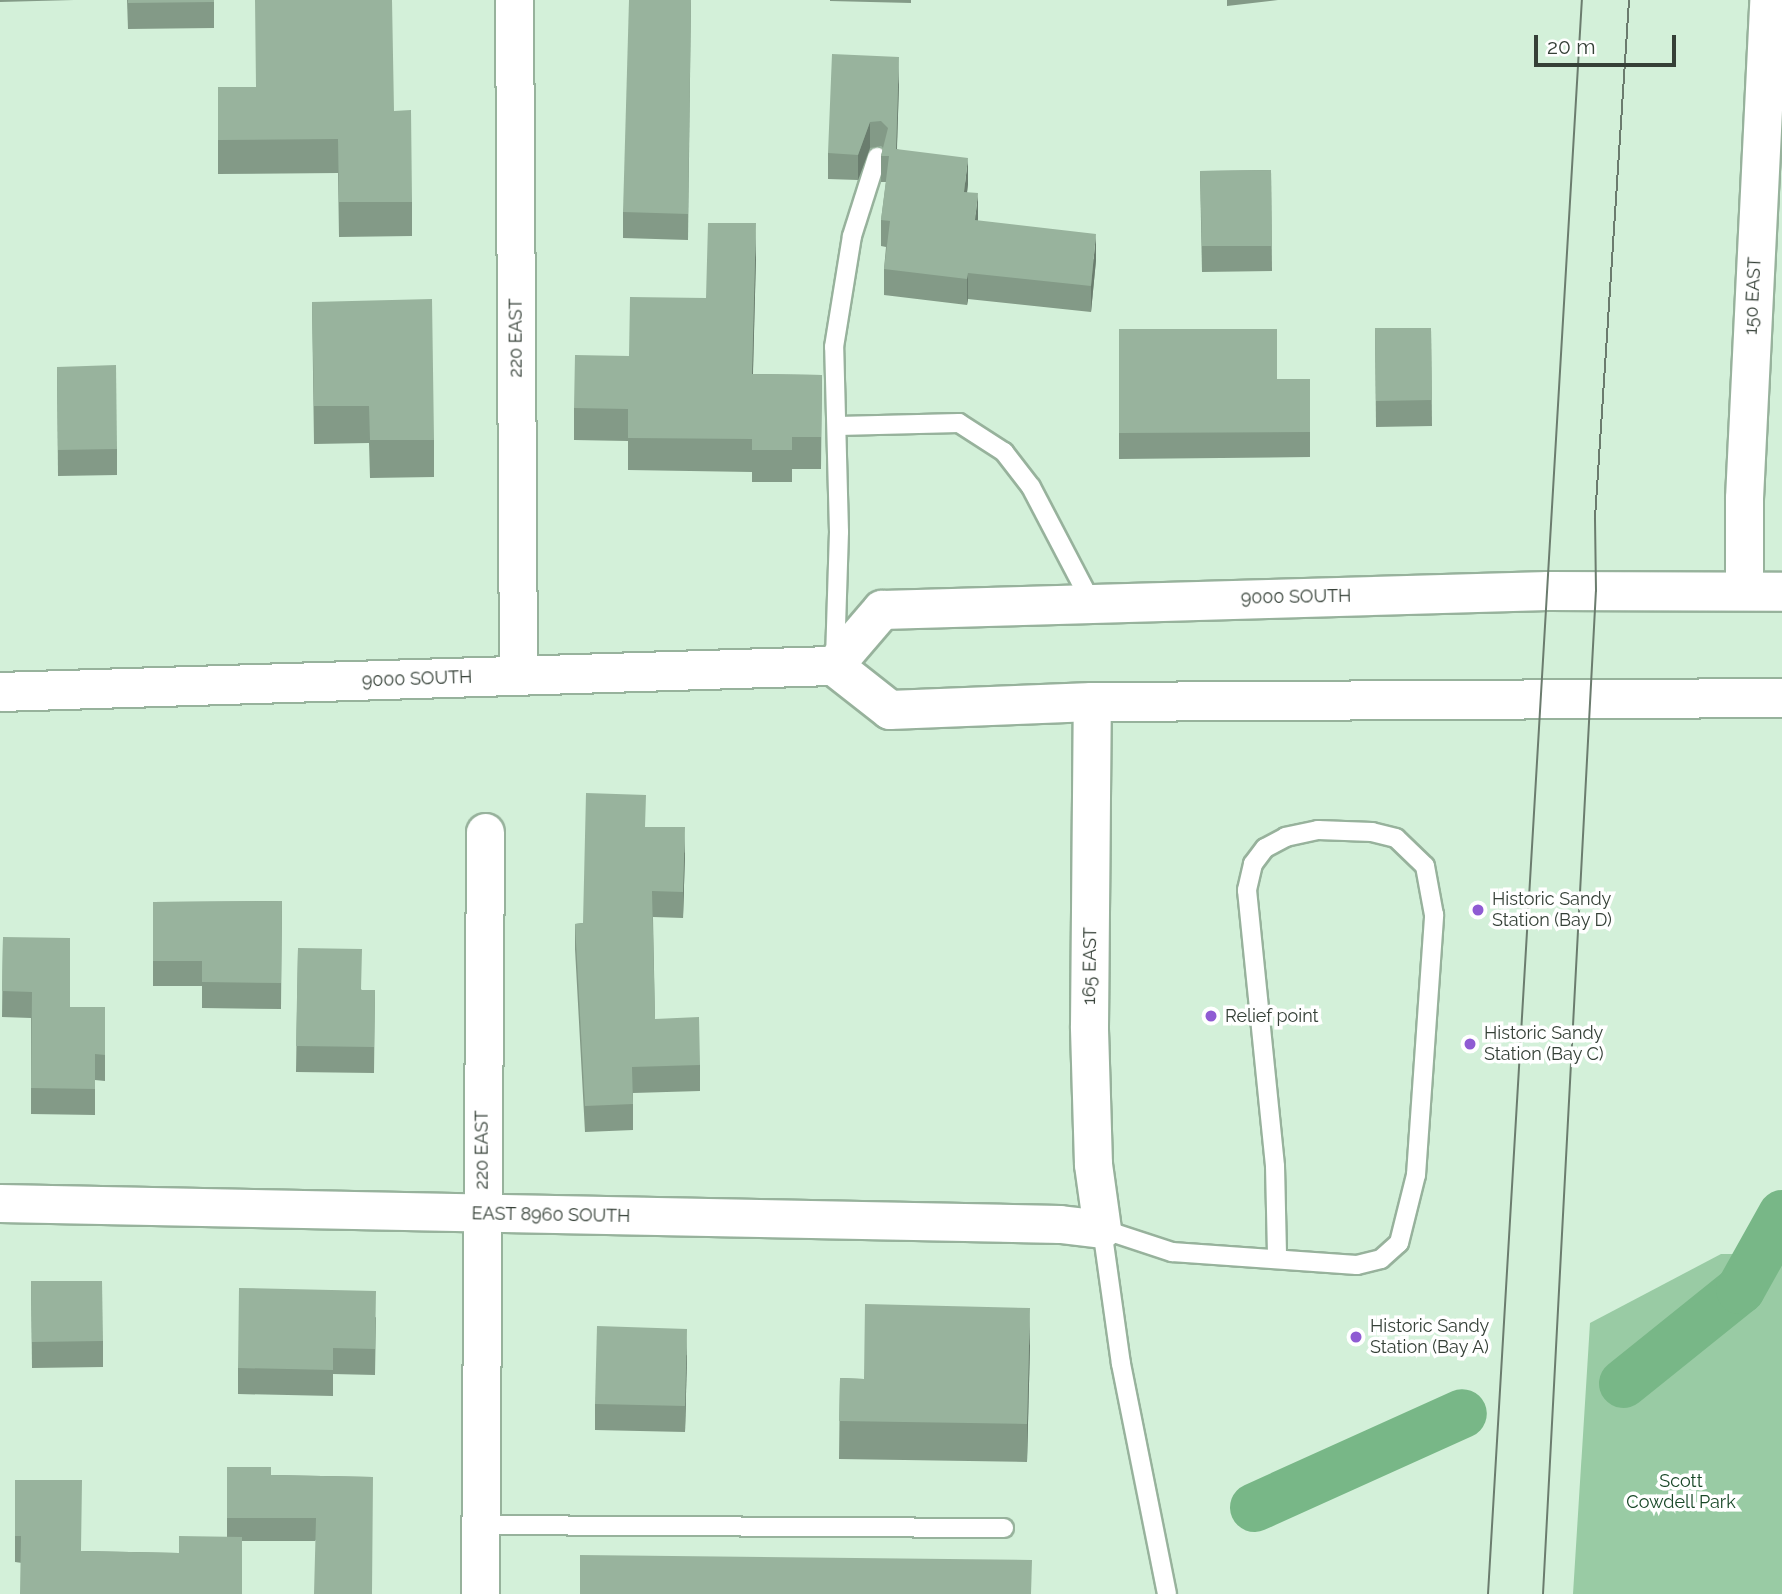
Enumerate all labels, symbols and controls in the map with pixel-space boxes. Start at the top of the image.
scale bar [1537,21,1679,65]
text: 20 m [1547,34,1595,59]
street label: 150 EAST [1740,257,1766,335]
street label: 220 EAST [505,298,527,378]
street label: 9000 SOUTH [1241,585,1351,609]
street label: 9000 SOUTH [361,666,473,692]
place label: Historic Sandy Station (Bay D) [1492,889,1612,932]
marker: Historic Sandy Station (Bay D) [1470,902,1486,918]
street label: 165 EAST [1079,927,1101,1005]
place label: Relief point [1225,1005,1319,1027]
marker: Relief point [1203,1008,1219,1024]
place label: Historic Sandy Station (Bay C) [1484,1023,1604,1066]
marker: Historic Sandy Station (Bay C) [1462,1036,1478,1052]
street label: 220 EAST [471,1110,493,1190]
street label: EAST 8960 SOUTH [471,1203,631,1227]
place label: Historic Sandy Station (Bay A) [1370,1316,1490,1358]
marker: Historic Sandy Station (Bay A) [1348,1329,1364,1345]
park label: Scott Cowdell Park [1626,1471,1736,1514]

